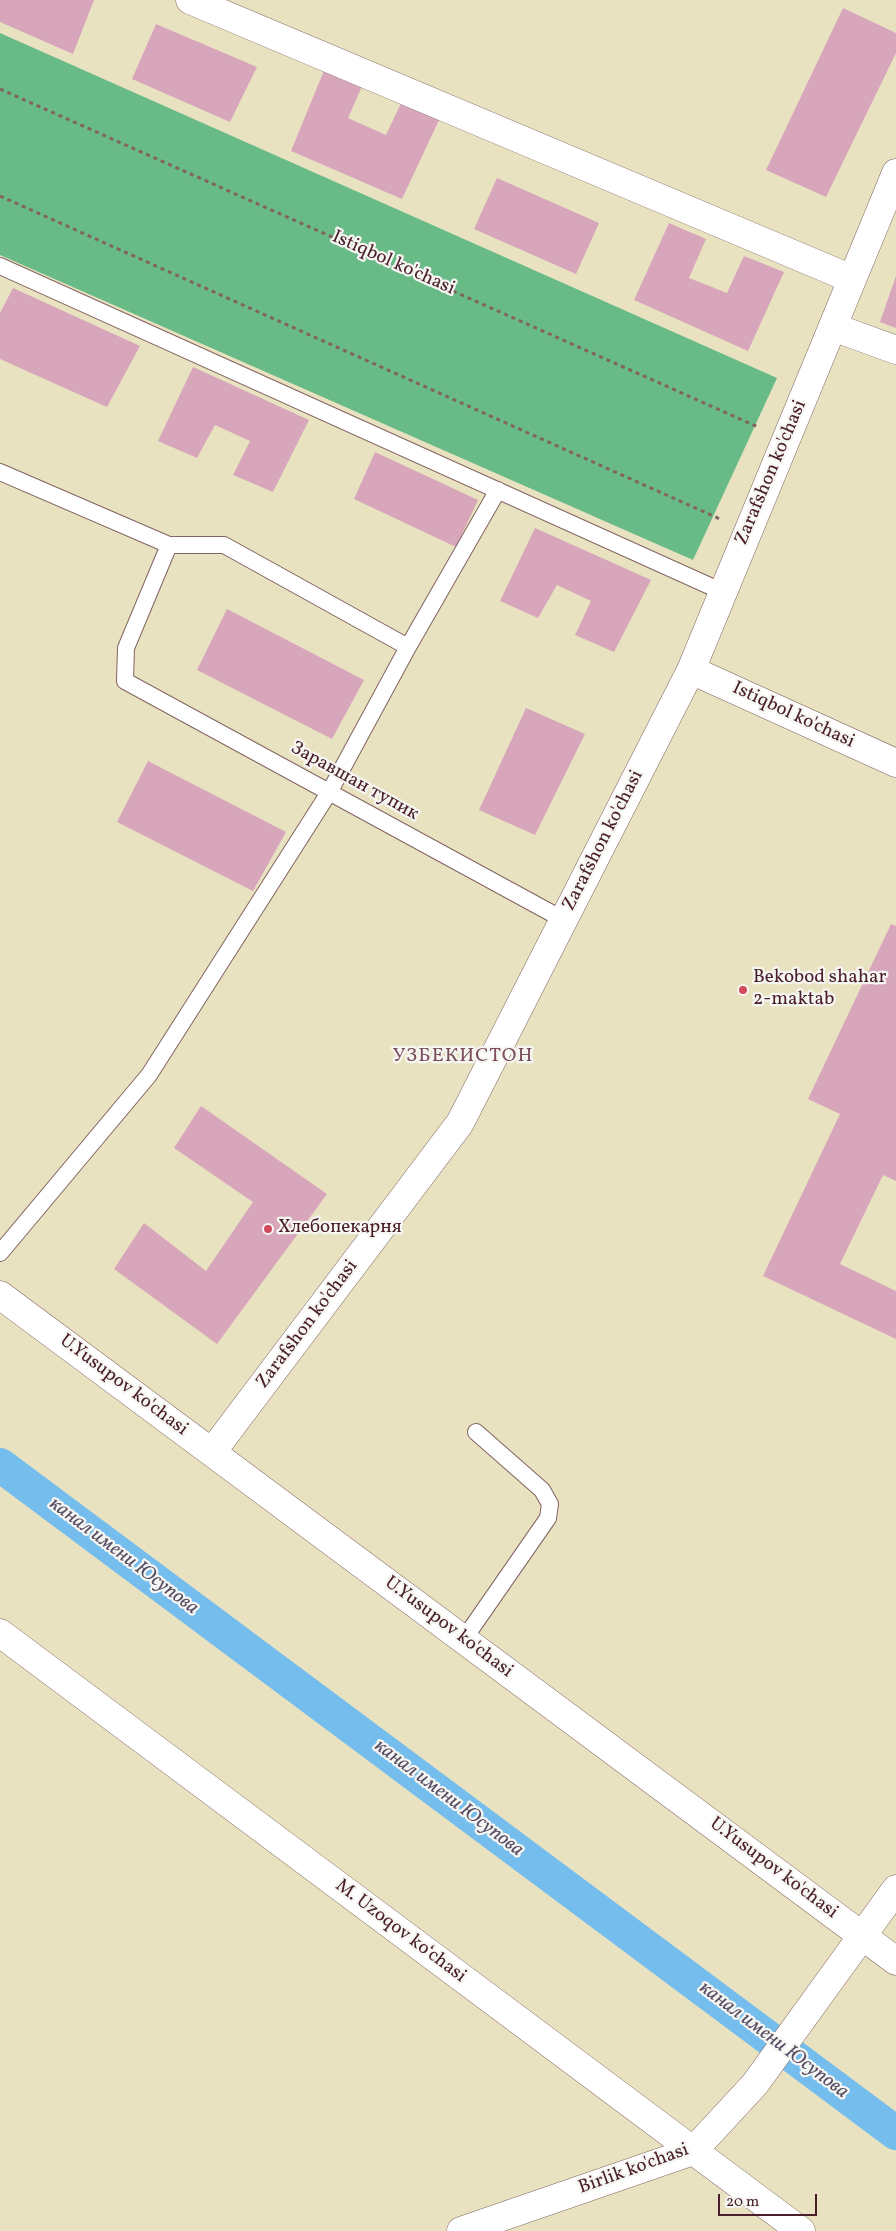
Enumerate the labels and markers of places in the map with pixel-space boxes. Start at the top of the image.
place label: Bekobod shahar 2-maktab [753,968,887,1012]
marker: Bekobod shahar 2-maktab [737,984,749,996]
place label: Хлебопекарня [278,1218,402,1240]
marker: Хлебопекарня [262,1223,274,1235]

